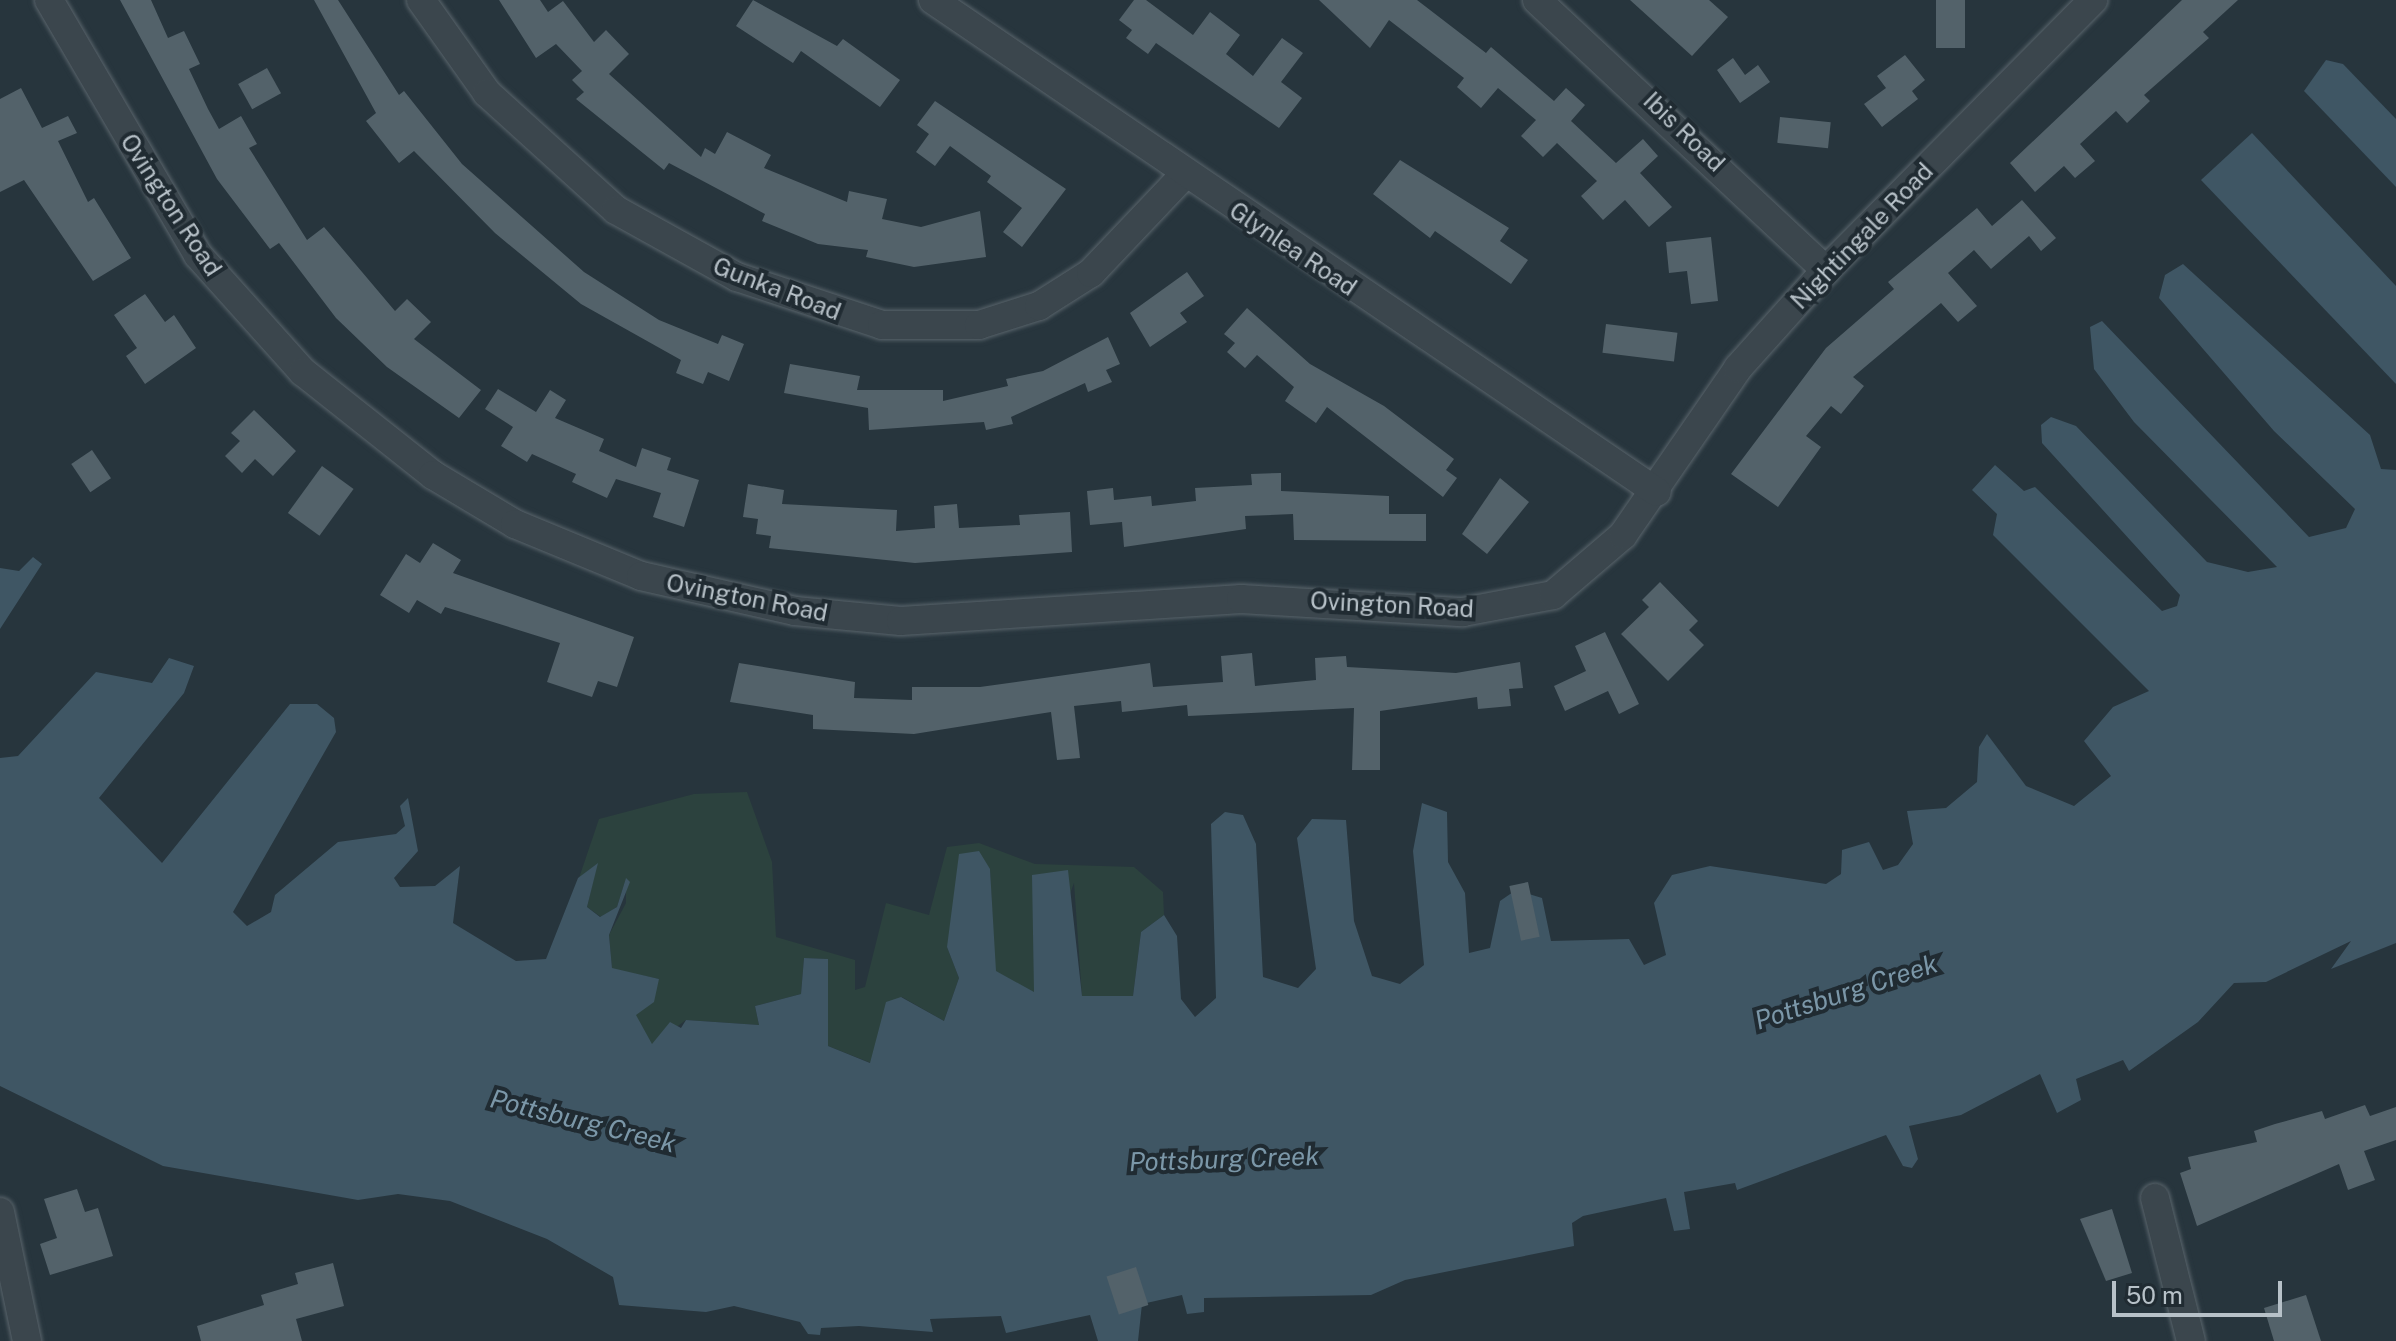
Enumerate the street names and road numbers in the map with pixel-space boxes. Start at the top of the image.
street label: Ibis Road [1637,86,1731,178]
street label: Ovington Road [114,128,228,282]
street label: Nightingale Road [1785,157,1939,315]
street label: Glynlea Road [1224,196,1362,302]
street label: Gunka Road [709,251,845,327]
street label: Ovington Road [664,568,830,628]
street label: Ovington Road [1309,586,1475,624]

